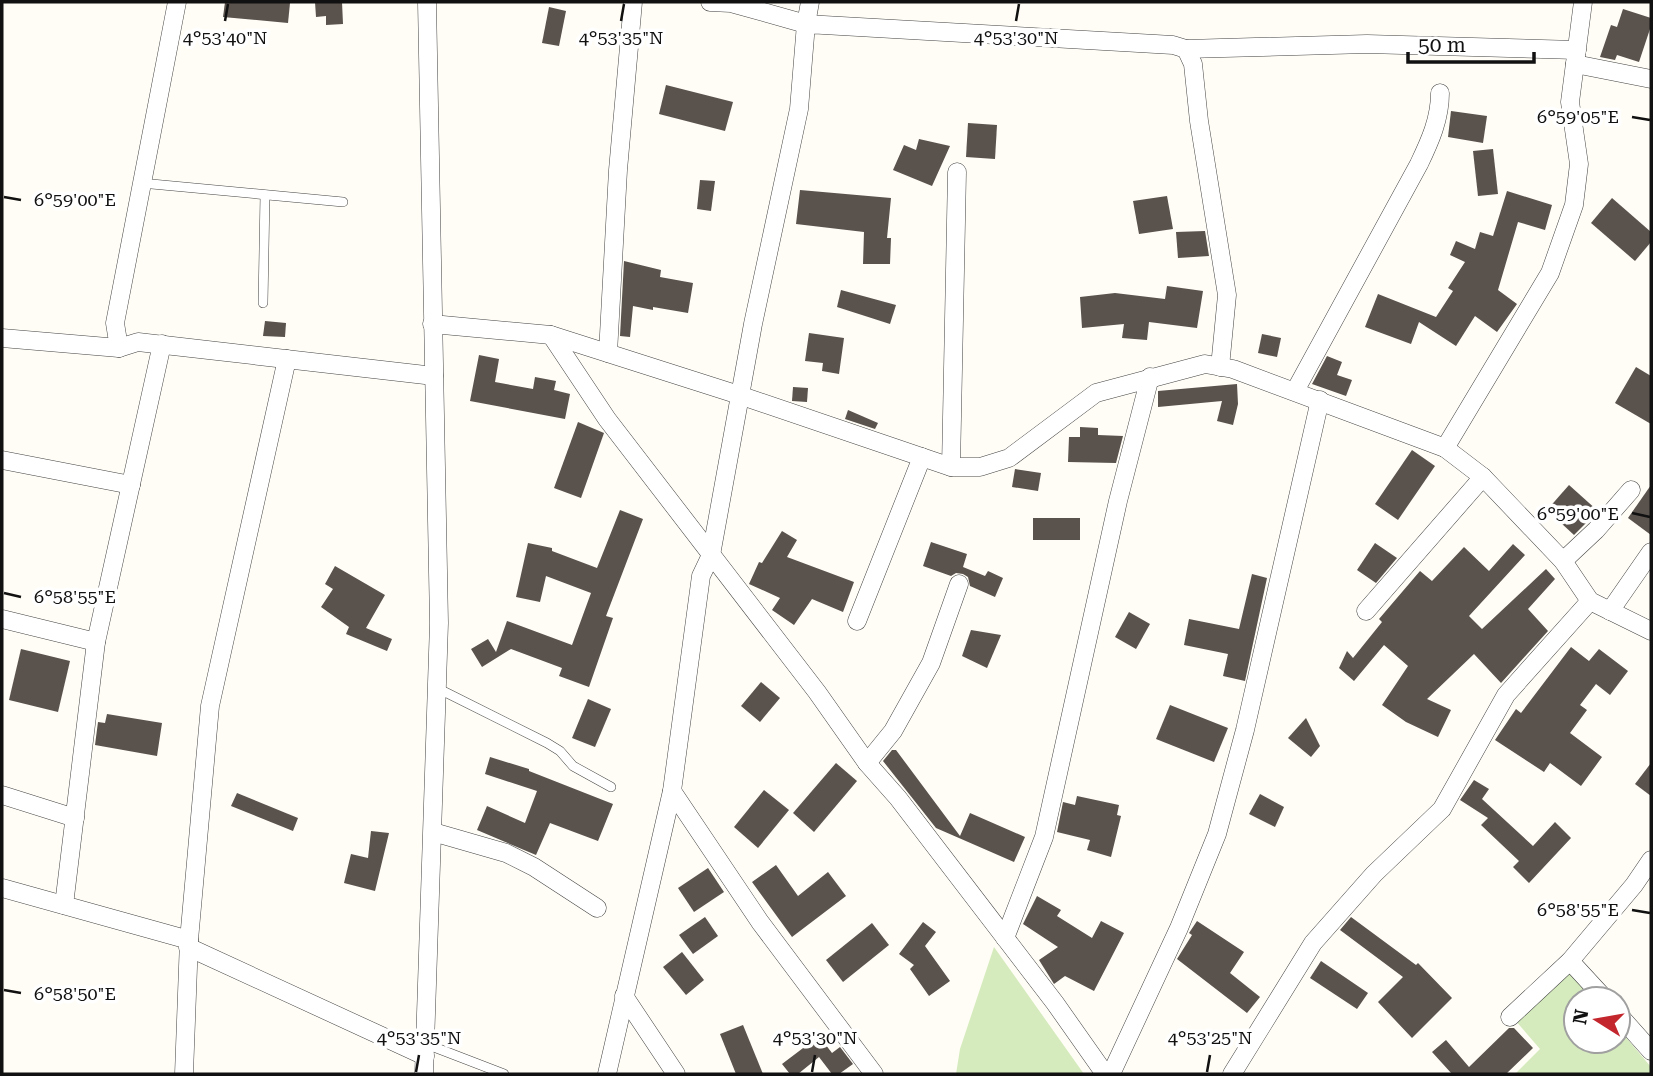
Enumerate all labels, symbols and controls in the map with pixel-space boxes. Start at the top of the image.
scale bar [1408,21,1534,65]
text: 4°53'40"N [183,27,267,48]
text: 4°53'35"N [579,27,663,48]
text: 4°53'30"N [974,27,1058,48]
text: 50 m [1418,33,1466,57]
text: 6°59'05"E [1537,106,1619,127]
text: 6°59'00"E [34,189,116,210]
text: 6°59'00"E [1537,503,1619,524]
text: 6°58'55"E [34,586,116,607]
text: 6°58'55"E [1537,899,1619,920]
text: 6°58'50"E [34,983,116,1004]
north arrow [1562,985,1632,1055]
text: N [1568,1007,1594,1026]
text: 4°53'35"N [377,1027,461,1048]
text: 4°53'30"N [773,1027,857,1048]
text: 4°53'25"N [1168,1027,1252,1048]

